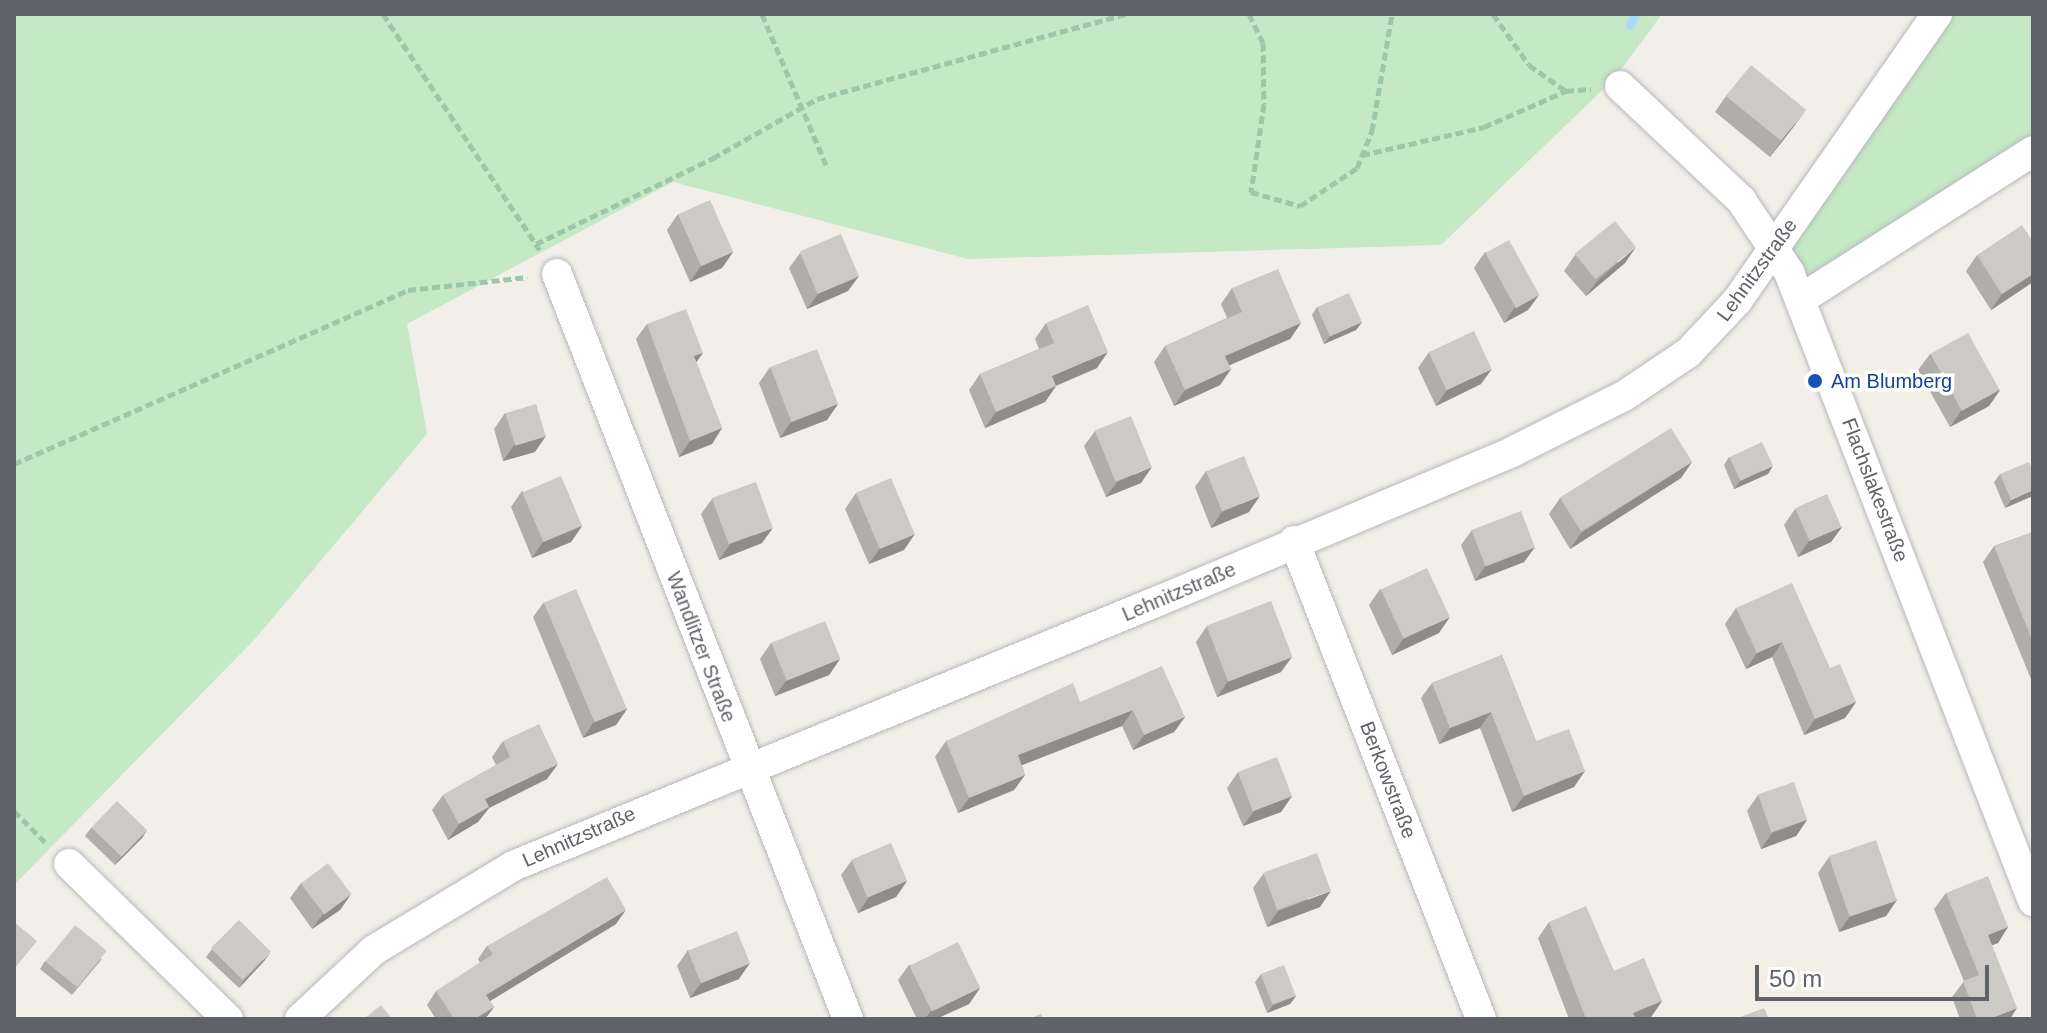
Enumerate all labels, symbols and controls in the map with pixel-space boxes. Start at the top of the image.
street label: Lehnitzstraße [1712,214,1802,326]
place label: Am Blumberg [1831,369,1952,393]
marker: Am Blumberg [1806,372,1824,390]
street label: Flachslakestraße [1837,415,1913,565]
street label: Lehnitzstraße [1119,557,1239,627]
street label: Wandlitzer Straße [661,568,741,726]
street label: Berkowstraße [1355,718,1421,842]
street label: Lehnitzstraße [519,801,639,873]
scale bar [1759,949,1993,999]
text: 50 m [1769,965,1822,992]

